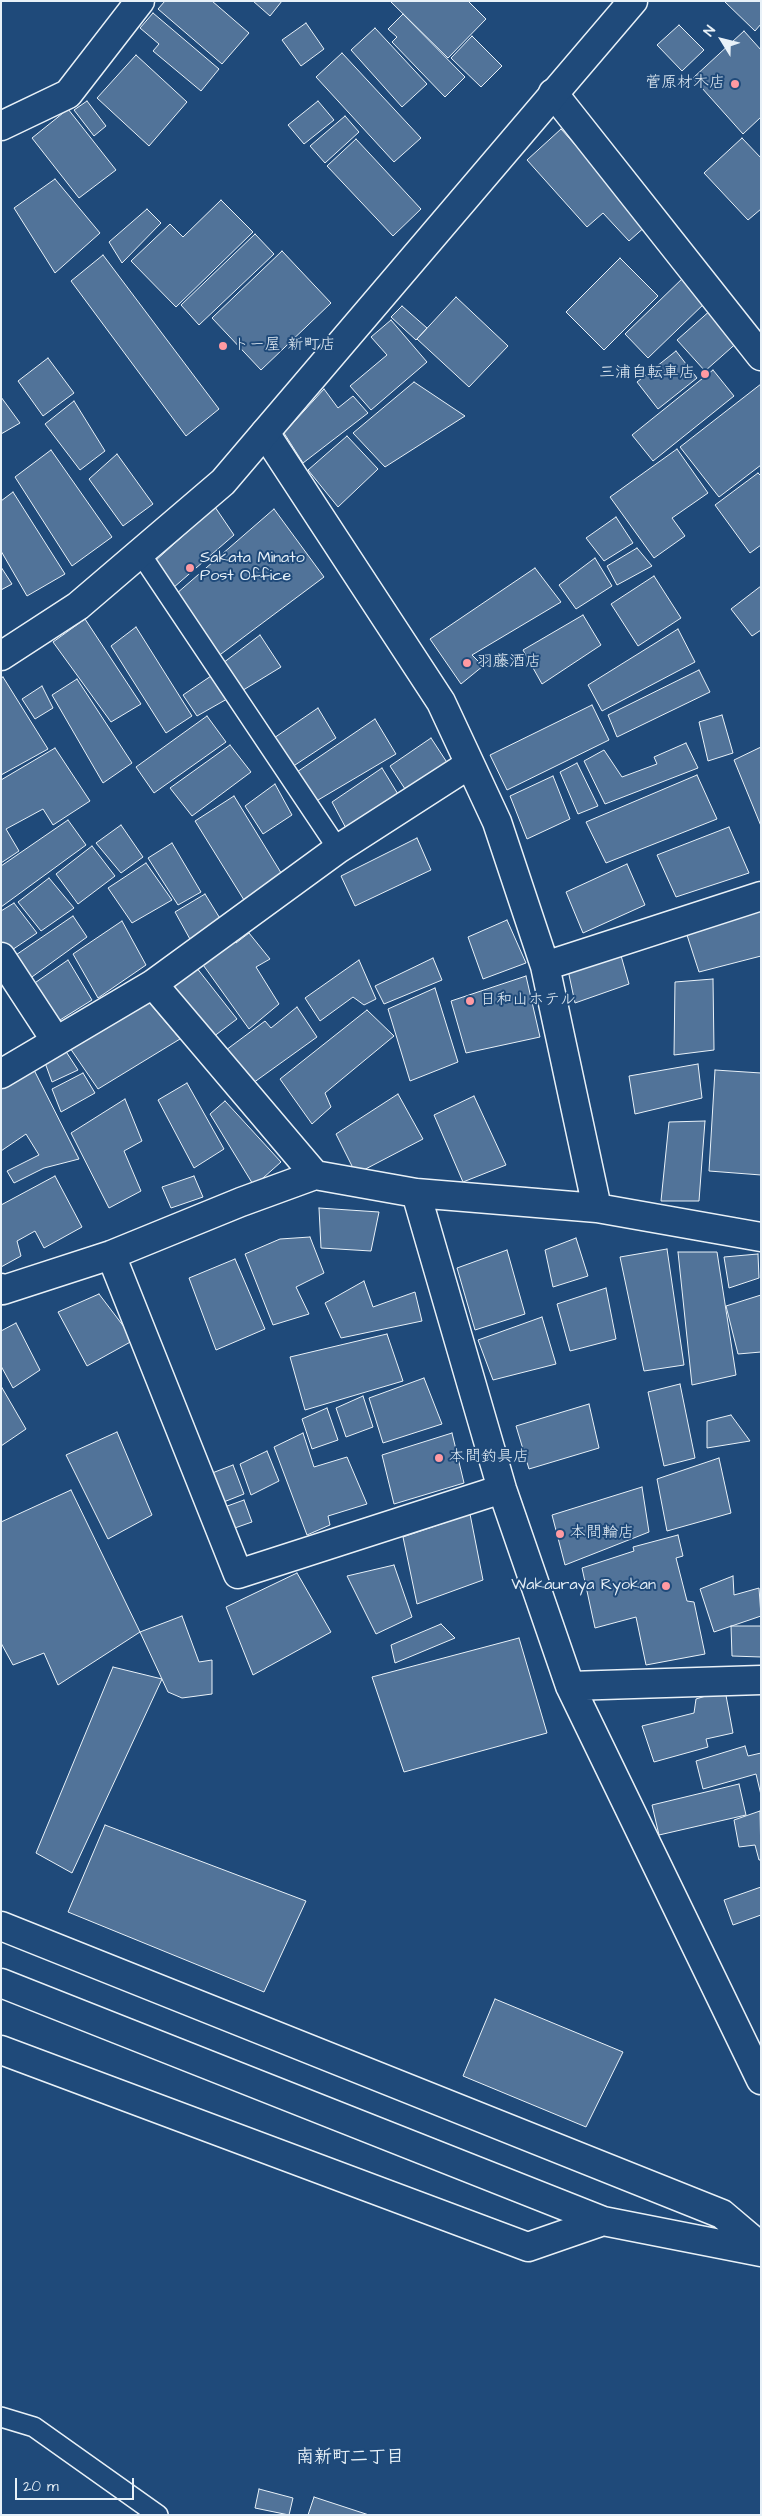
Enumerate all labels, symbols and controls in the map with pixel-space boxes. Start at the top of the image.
north arrow [697,15,747,65]
text: N [699,22,721,41]
place label: 菅原材木店 [645,74,725,94]
marker: 菅原材木店 [729,78,741,90]
place label: トー屋 新町店 [233,336,335,356]
marker: トー屋 新町店 [217,340,229,352]
place label: 三浦自転車店 [599,364,695,384]
marker: 三浦自転車店 [699,368,711,380]
place label: Sakata Minato Post Office [200,549,305,587]
marker: Sakata Minato Post Office [184,562,196,574]
place label: 羽藤酒店 [477,653,541,673]
marker: 羽藤酒店 [461,657,473,669]
place label: 日和山ホテル [480,991,576,1011]
marker: 日和山ホテル [464,995,476,1007]
place label: 本間釣具店 [449,1448,529,1468]
marker: 本間釣具店 [433,1452,445,1464]
place label: 本間輪店 [570,1524,634,1544]
marker: 本間輪店 [554,1528,566,1540]
place label: Wakauraya Ryokan [511,1576,656,1596]
marker: Wakauraya Ryokan [660,1580,672,1592]
district label: 南新町二丁目 [296,2447,404,2469]
scale bar [18,2468,136,2500]
text: 20 m [23,2476,59,2497]

